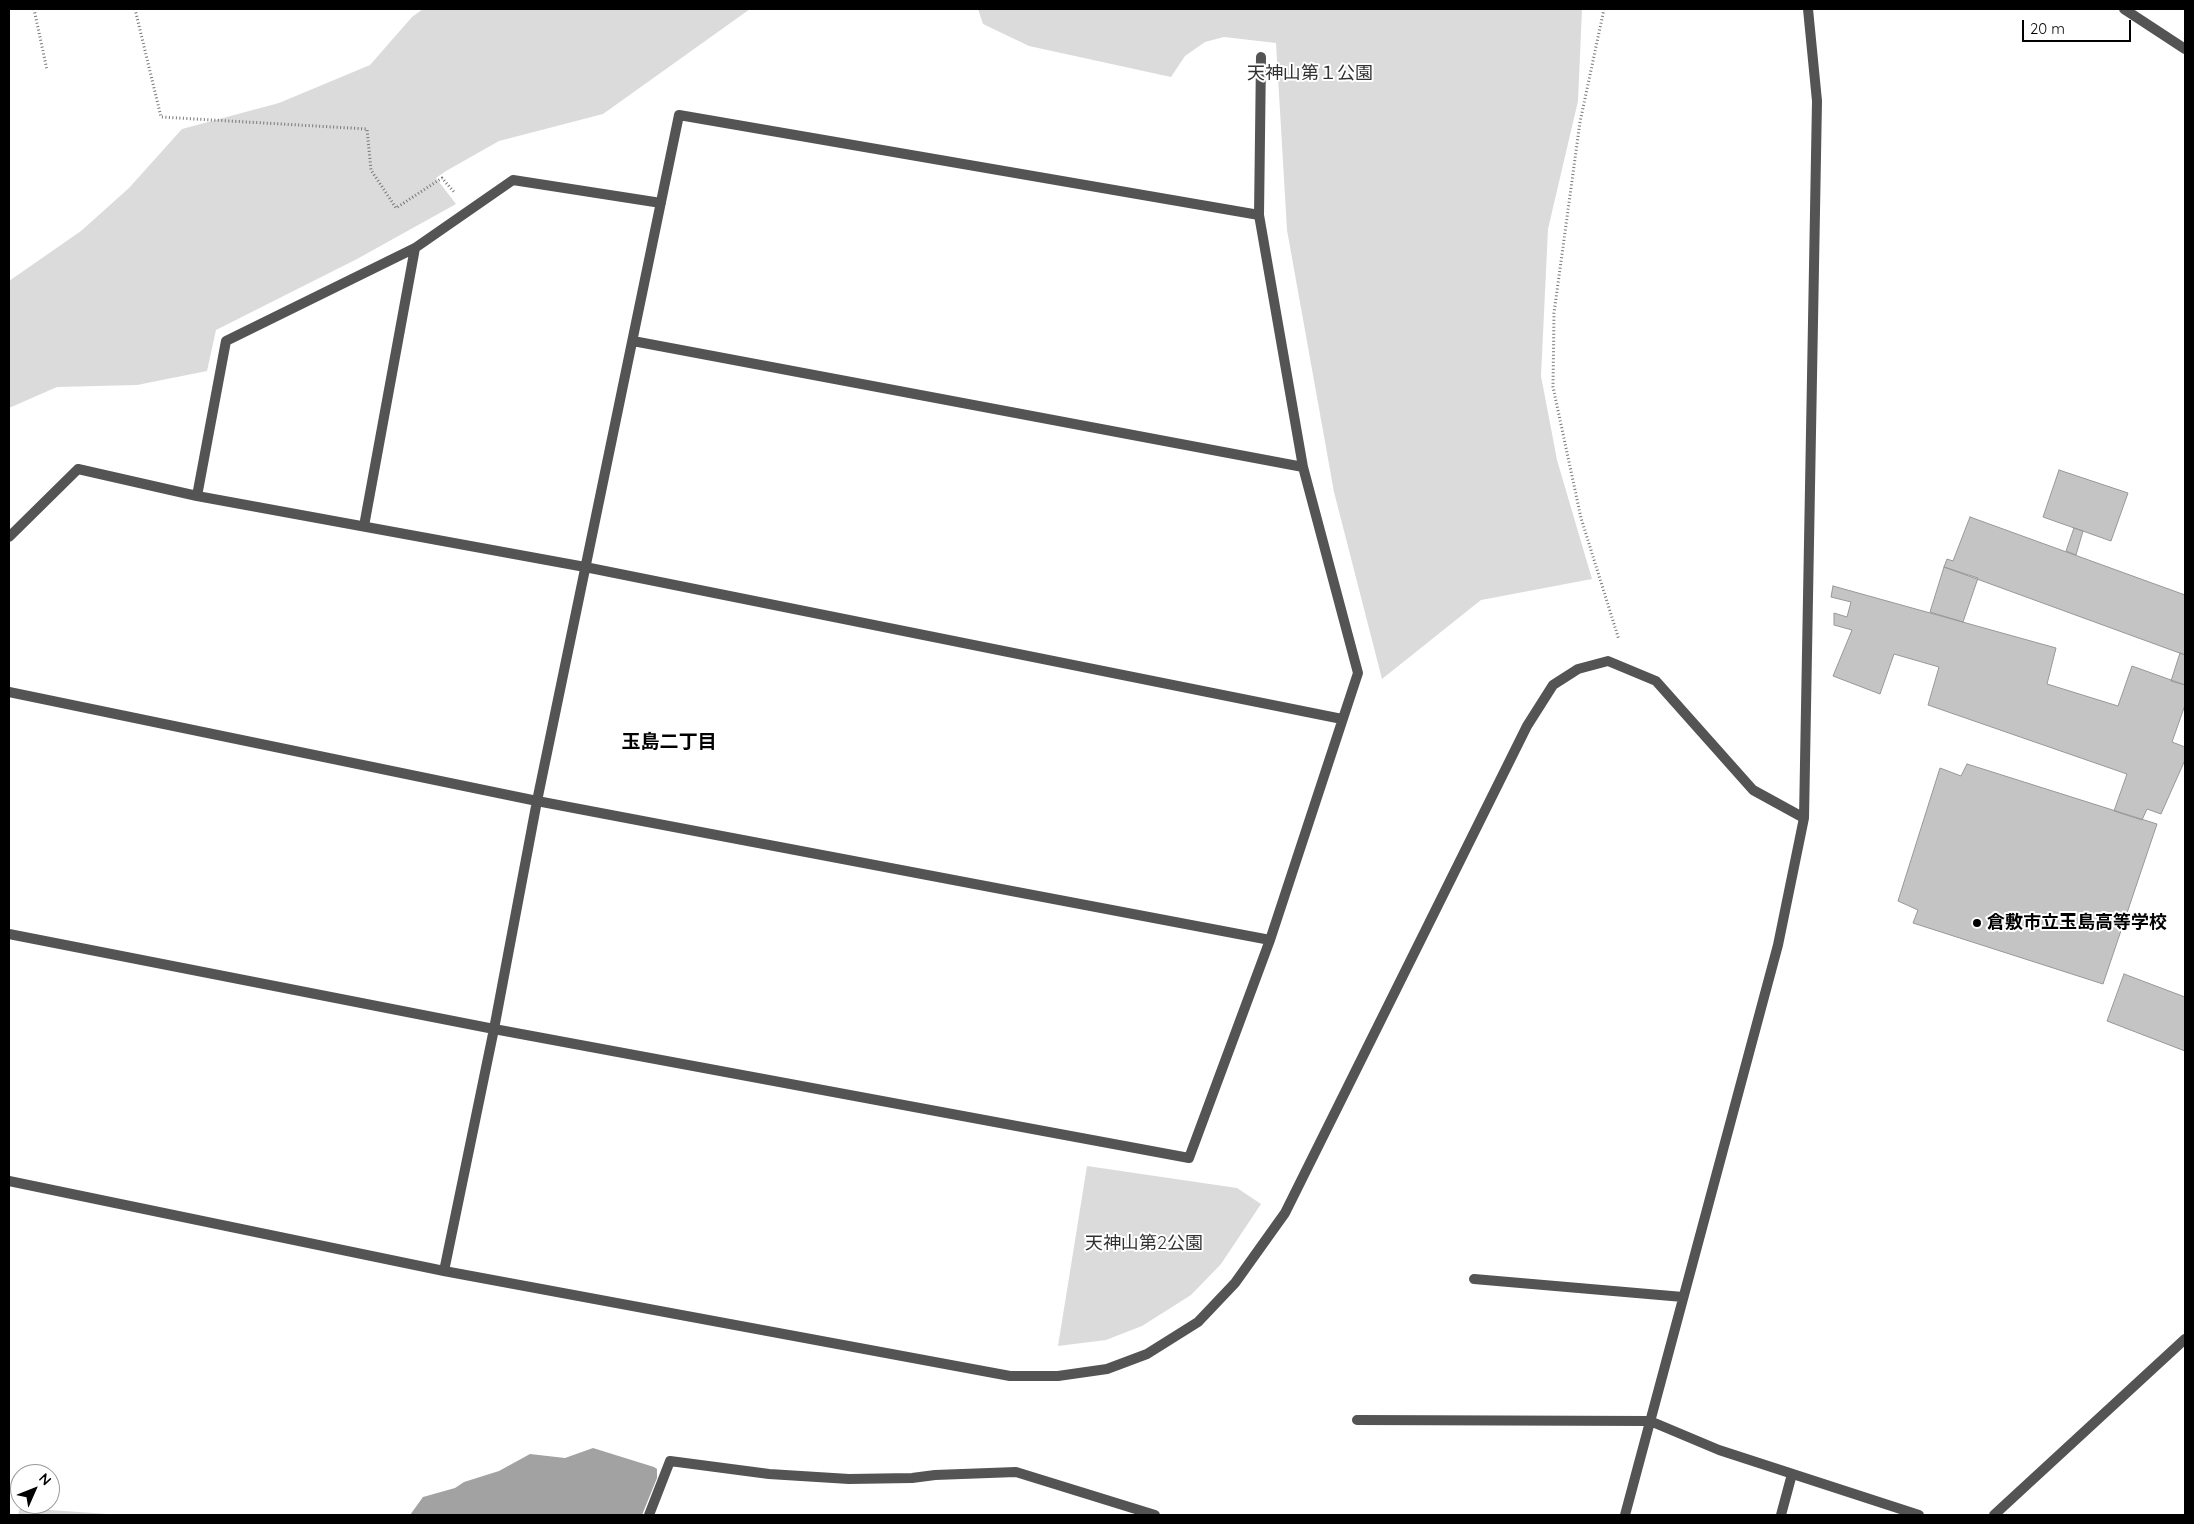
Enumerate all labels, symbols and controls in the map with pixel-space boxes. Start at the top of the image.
scale bar [2024,10,2133,42]
text: 20 m [2030,19,2065,38]
park label: 天神山第１公園 [1247,63,1373,85]
district label: 玉島二丁目 [622,731,716,753]
place label: 倉敷市立玉島高等学校 [1987,912,2167,934]
marker: 倉敷市立玉島高等学校 [1971,917,1983,929]
park label: 天神山第2公園 [1085,1233,1203,1255]
north arrow [10,1464,60,1514]
text: N [35,1469,55,1489]

